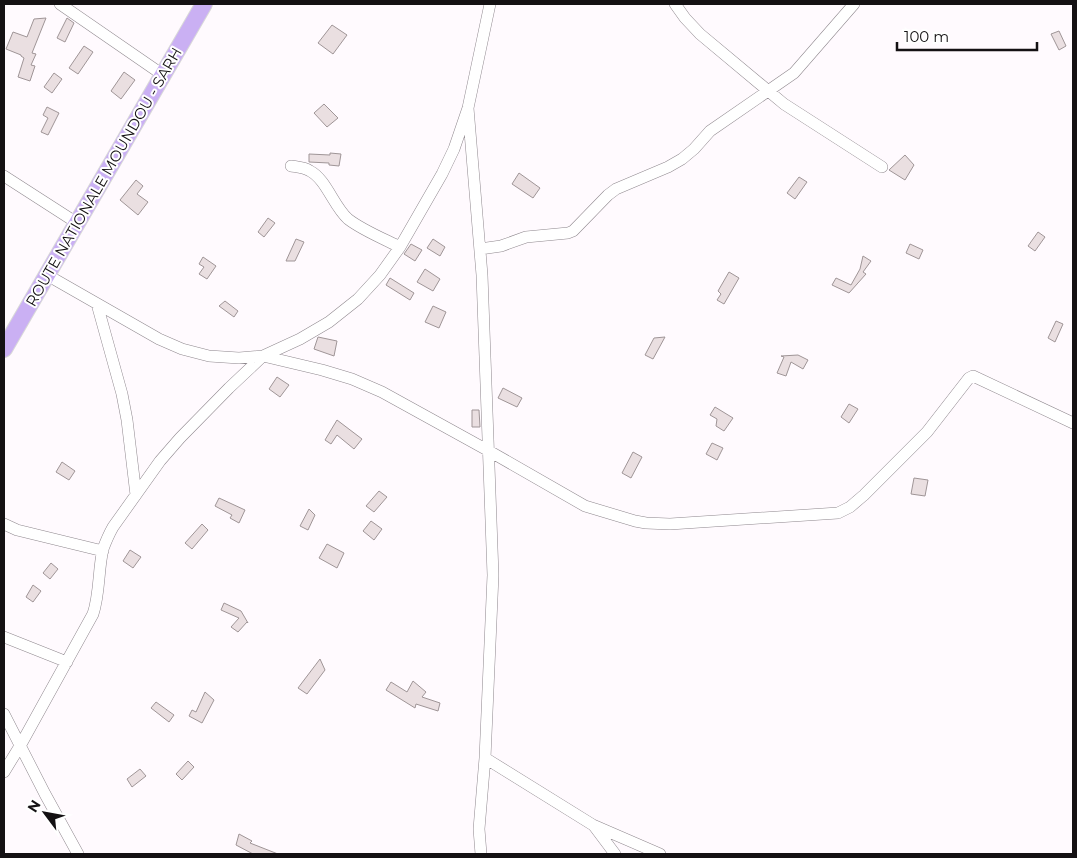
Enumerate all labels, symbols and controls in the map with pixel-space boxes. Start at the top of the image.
scale bar [897,20,1037,52]
text: 100 m [904,27,949,46]
street label: ROUTE NATIONALE MOUNDOU - SARH [21,44,186,310]
north arrow [20,788,70,838]
text: N [23,797,45,816]

